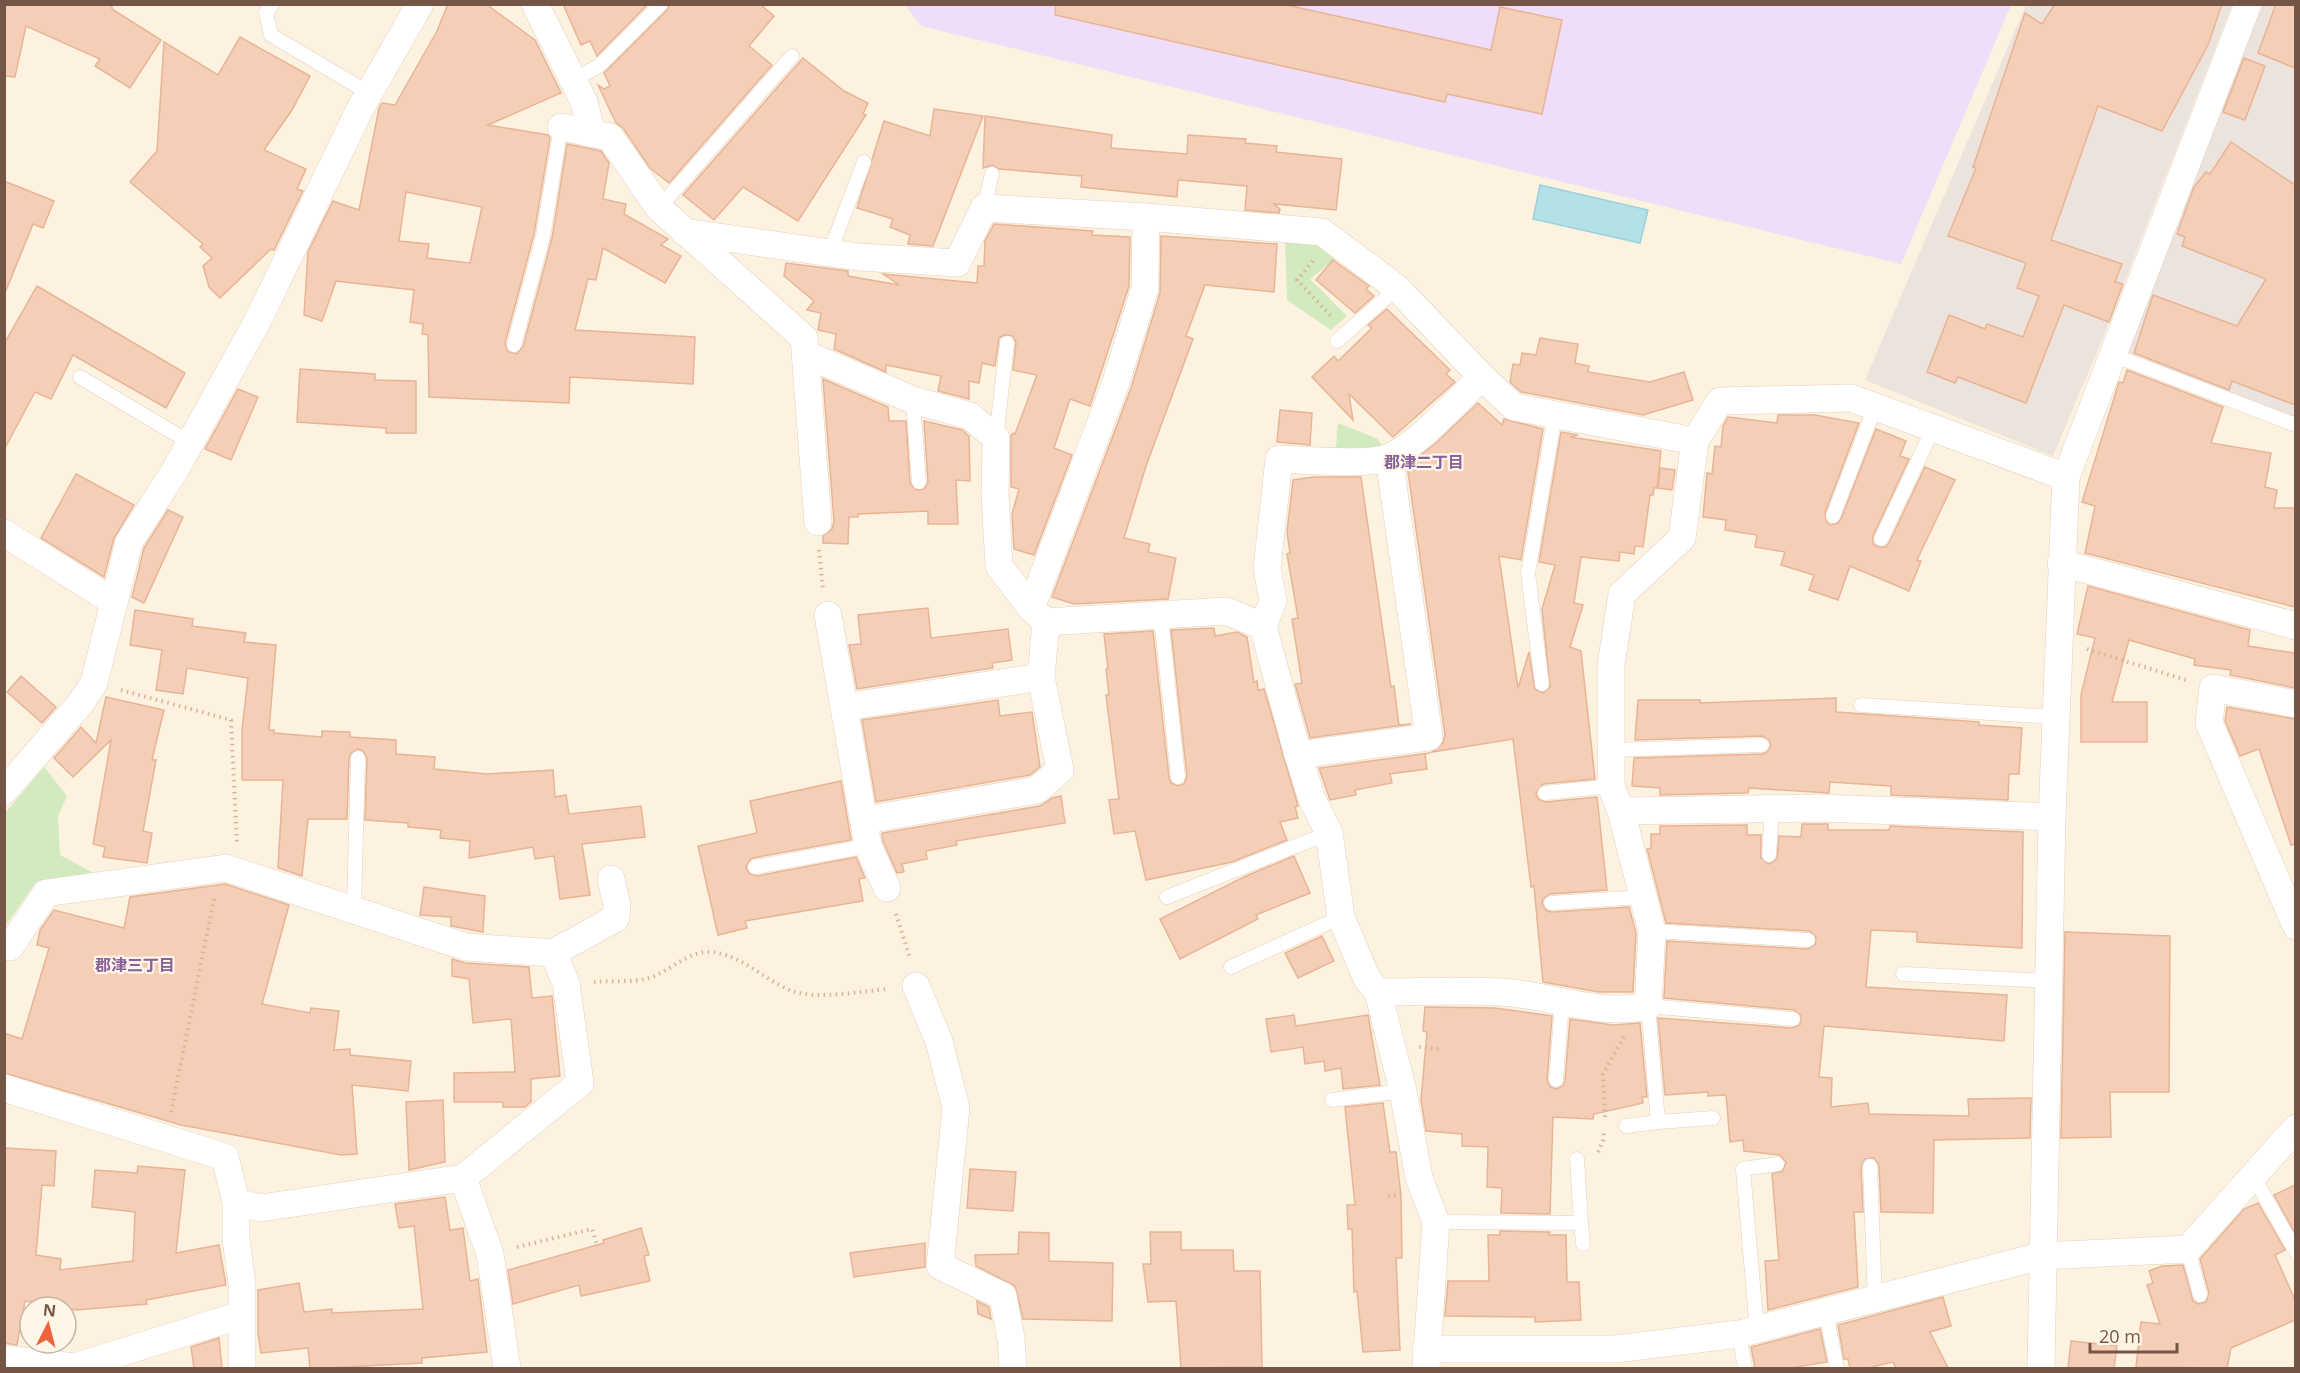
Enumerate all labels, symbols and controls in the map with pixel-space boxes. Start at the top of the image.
district label: 郡津二丁目 [1384,451,1464,473]
district label: 郡津三丁目 [95,954,175,976]
north arrow [18,1295,78,1355]
text: N [42,1298,57,1322]
scale bar [2090,1316,2177,1354]
text: 20 m [2099,1324,2141,1348]

